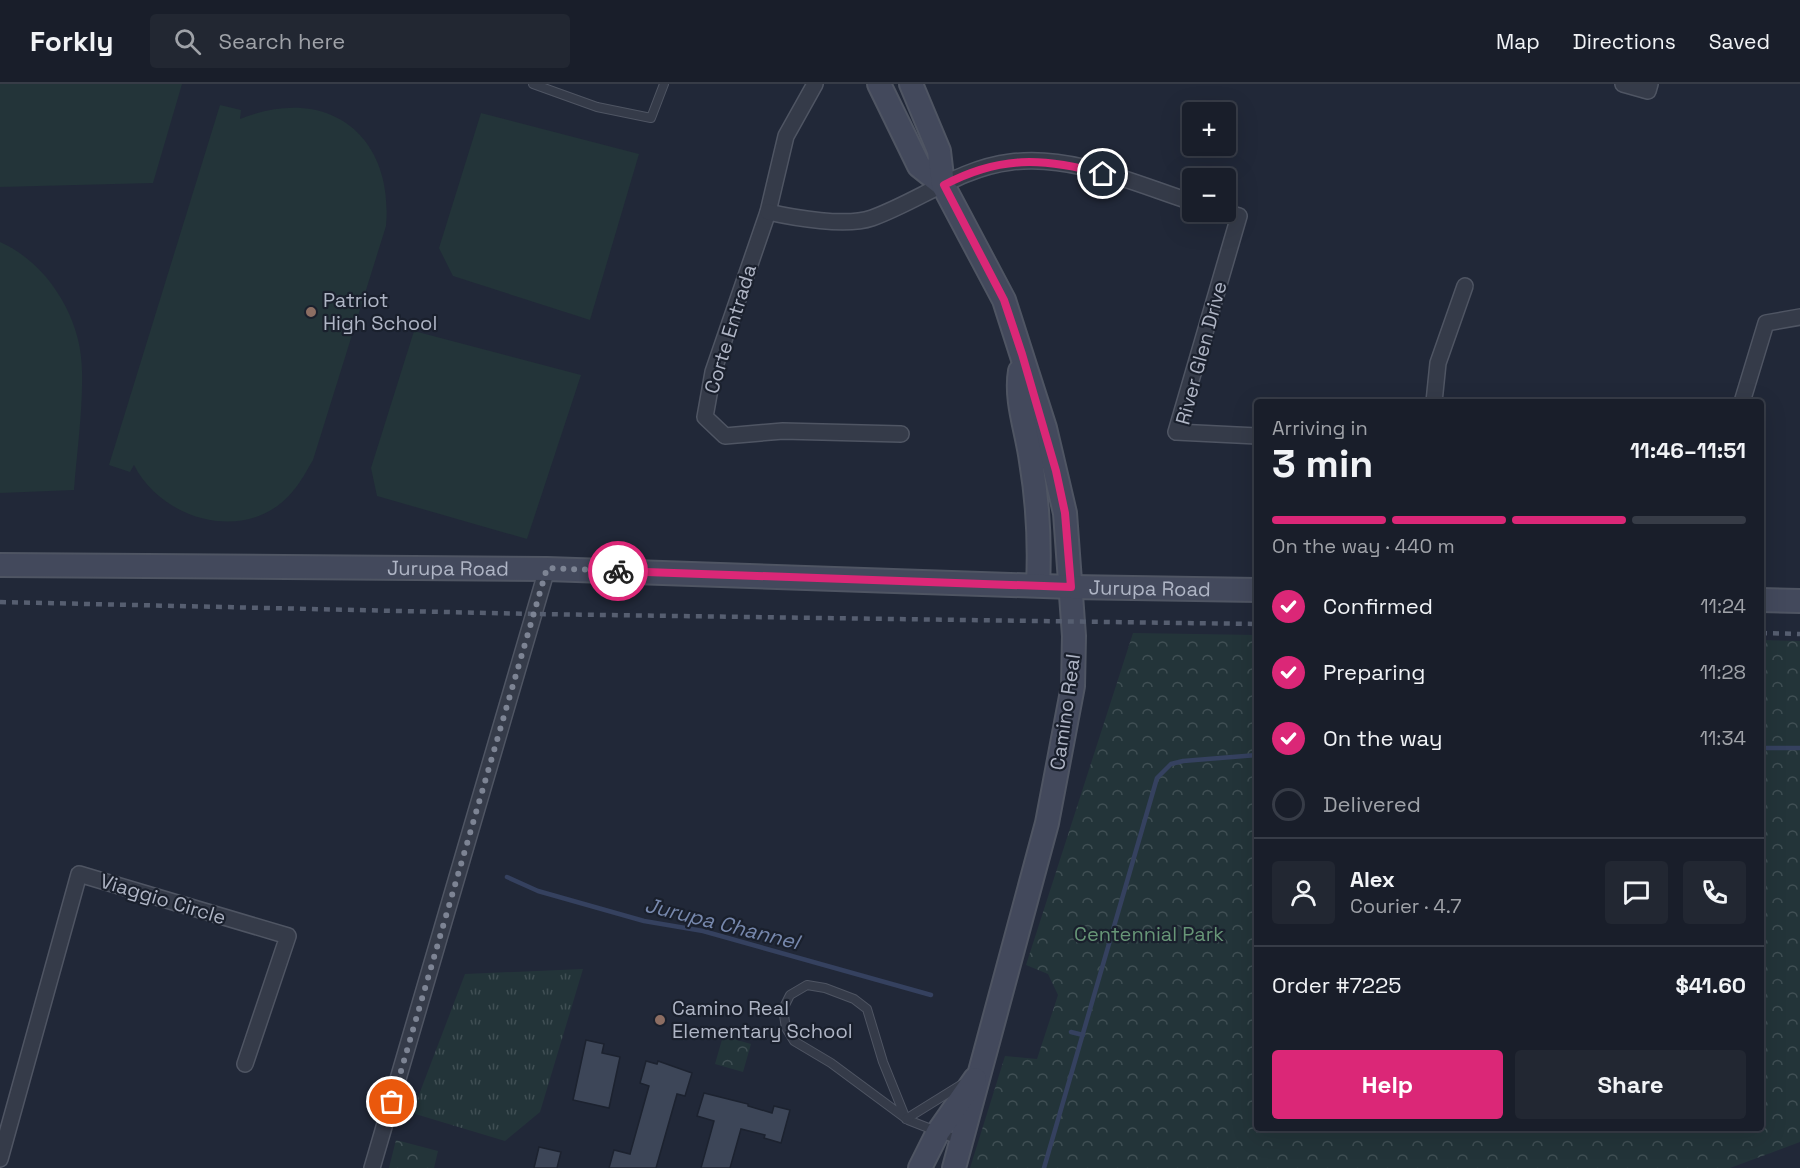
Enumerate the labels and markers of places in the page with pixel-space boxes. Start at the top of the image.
pin [1077,148,1128,199]
place label: Patriot High School [323,287,437,336]
marker: Patriot High School [304,305,318,319]
place label: Camino Real Elementary School [672,995,853,1044]
marker: Camino Real Elementary School [653,1013,667,1027]
pin [366,1076,417,1127]

